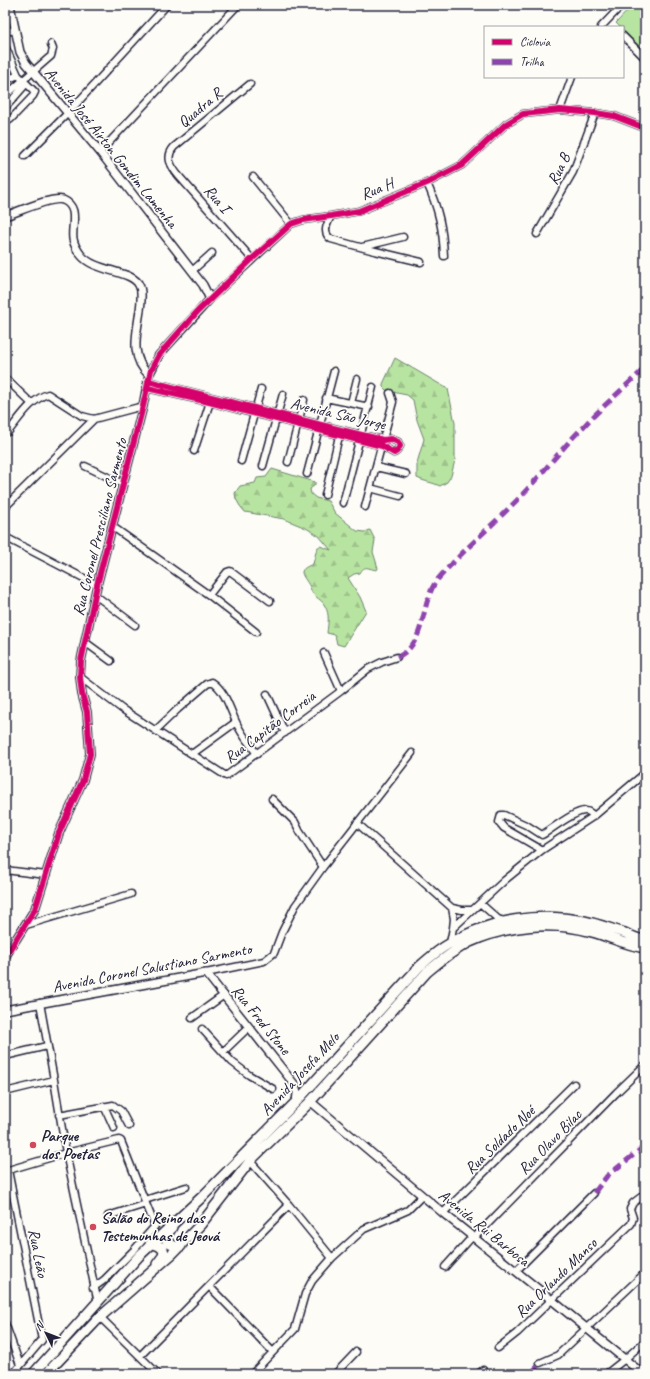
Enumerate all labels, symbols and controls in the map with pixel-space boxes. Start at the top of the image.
legend [484,26,624,78]
text: Ciclovia [520,34,551,50]
text: Trilha [520,54,545,70]
street label: Avenida José Aírton Gondim Lamenha [40,64,183,233]
street label: Quadra R [174,82,228,132]
street label: Rua B [543,148,576,188]
street label: Rua H [358,172,399,205]
street label: Rua I [199,181,237,220]
street label: Avenida São Jorge [289,393,389,435]
street label: Rua Coronel Presciliano Sarmento [68,435,132,618]
street label: Rua Capitão Correia [221,685,321,768]
street label: Avenida Coronel Salustiano Sarmento [51,938,255,997]
street label: Rua Fred Stone [227,981,296,1060]
street label: Avenida Josefa Melo [256,1026,345,1120]
street label: Rua Soldado Noé [461,1100,541,1178]
street label: Rua Olavo Bilac [514,1104,587,1179]
place label: Parque dos Poetas [41,1126,100,1164]
marker: Parque dos Poetas [28,1140,38,1150]
street label: Avenida Rui Barbosa [434,1185,535,1272]
place label: Salão do Reino das Testemunhas de Jeová [101,1208,221,1246]
marker: Salão do Reino das Testemunhas de Jeová [88,1222,98,1232]
street label: Rua Leão [24,1227,53,1280]
street label: Rua Orlando Manso [511,1233,602,1322]
north arrow [26,1313,66,1353]
text: N [31,1317,48,1333]

